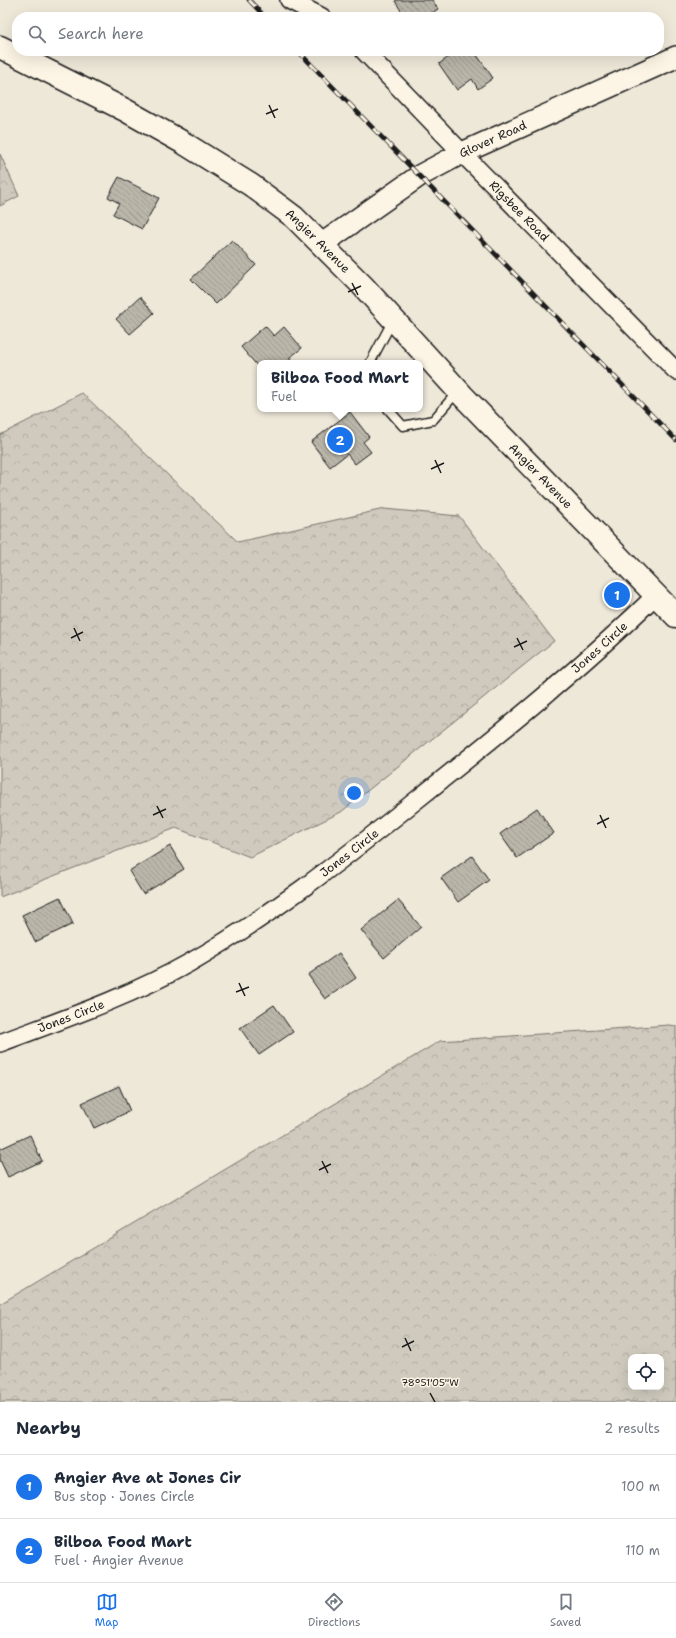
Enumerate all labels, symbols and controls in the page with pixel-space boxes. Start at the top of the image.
search box [12,12,664,56]
icon: search [26,23,48,45]
text: Search here [58,24,144,44]
street label: Glover Road [457,117,529,161]
street label: Rigsbee Road [486,177,553,245]
street label: Angier Avenue [282,205,354,277]
popup [257,360,423,412]
text: Bilboa Food Mart [271,368,409,388]
text: Fuel [271,388,296,405]
pin: 2 [327,425,353,455]
street label: Angier Avenue [505,440,576,512]
pin: 1 [604,580,630,610]
street label: Jones Circle [568,618,631,677]
your location [344,783,364,803]
street label: Jones Circle [317,825,382,881]
street label: Jones Circle [36,996,107,1036]
map controls [628,1354,664,1390]
button: locate [628,1354,664,1390]
text: 78°51'05"W [401,1376,459,1389]
text: Nearby [16,1417,81,1439]
text: 2 results [604,1420,660,1437]
text: Angier Ave at Jones Cir [54,1468,241,1488]
text: 1 [26,1478,32,1495]
text: 100 m [621,1478,660,1495]
text: Bus stop · Jones Circle [54,1488,195,1505]
text: Bilboa Food Mart [54,1532,192,1552]
text: 2 [24,1542,34,1559]
text: 110 m [625,1542,660,1559]
text: Fuel · Angier Avenue [54,1552,184,1569]
tab: Map [95,1591,118,1630]
tab: Directions [308,1591,360,1630]
tab: Saved [550,1591,581,1630]

